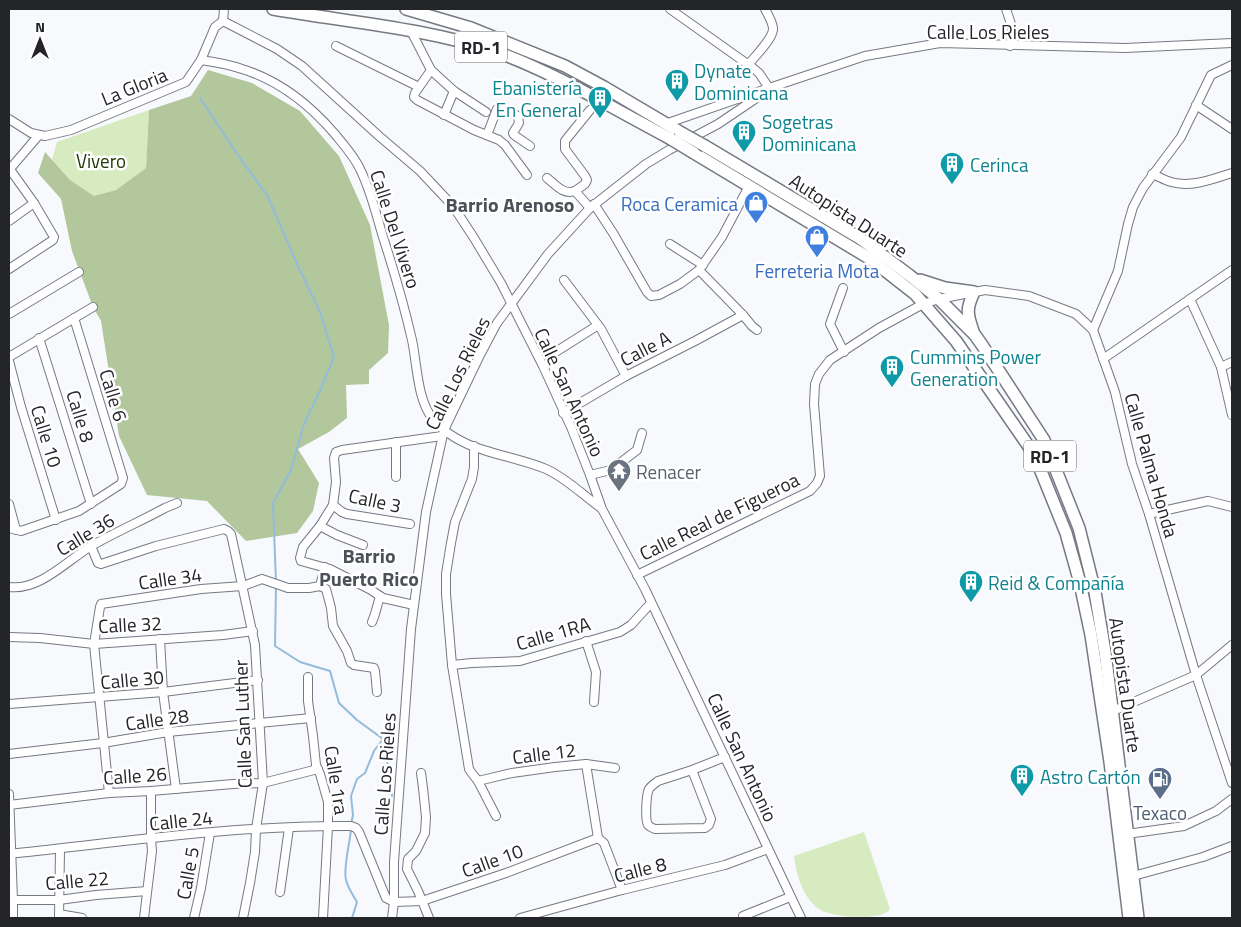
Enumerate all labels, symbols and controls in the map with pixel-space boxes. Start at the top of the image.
north arrow [15,15,65,65]
text: N [35,16,45,37]
street label: Calle Los Rieles [927,17,1050,46]
road number: RD-1 [455,32,507,62]
place label: Dynate Dominicana [694,56,789,107]
street label: La Gloria [96,59,172,112]
building icon: Dynate Dominicana [664,68,690,102]
place label: Ebanistería En General [492,73,582,124]
building icon: Ebanistería En General [587,85,613,119]
place label: Sogetras Dominicana [762,107,857,158]
building icon: Sogetras Dominicana [731,119,757,153]
park label: Vivero [76,146,126,175]
place label: Cerinca [970,150,1029,179]
building icon: Cerinca [939,151,965,185]
street label: Calle Del Vivero [363,166,429,292]
street label: Autopista Duarte [784,166,914,264]
district label: Barrio Arenoso [446,189,574,220]
place label: Roca Ceramica [621,189,738,218]
shop icon: Roca Ceramica [743,190,769,224]
shop icon: Ferreteria Mota [804,224,830,258]
place label: Ferreteria Mota [755,256,880,285]
street label: Calle Los Rieles [417,311,497,435]
street label: Calle San Antonio [527,323,613,461]
street label: Calle A [614,323,676,373]
place label: Cummins Power Generation [910,342,1041,393]
building icon: Cummins Power Generation [879,354,905,388]
street label: Calle 6 [92,365,136,425]
street label: Calle 8 [59,386,103,446]
street label: Calle Palma Honda [1117,389,1187,541]
street label: Calle 10 [24,401,70,471]
road number: RD-1 [1024,441,1076,472]
place label: Renacer [636,457,702,486]
temple icon: Renacer [606,458,632,492]
street label: Calle Real de Figueroa [634,464,804,567]
street label: Calle 3 [346,480,404,520]
street label: Calle 36 [50,505,120,563]
district label: Barrio Puerto Rico [319,540,419,594]
street label: Calle 34 [136,559,204,597]
place label: Reid & Compañía [988,568,1125,597]
building icon: Reid & Compañía [958,569,984,603]
street label: Calle 32 [97,608,163,640]
street label: Calle 1RA [512,609,594,657]
street label: Autopista Duarte [1102,616,1150,754]
street label: Calle San Luther [225,659,259,789]
street label: Calle 30 [99,662,165,696]
street label: Calle San Antonio [700,688,786,826]
street label: Calle 28 [123,700,191,738]
street label: Calle Los Rieles [365,712,403,836]
street label: Calle 12 [511,735,577,771]
street label: Calle 1ra [317,744,357,817]
street label: Calle 26 [102,758,168,792]
place label: Astro Cartón [1040,762,1141,791]
building icon: Astro Cartón [1009,763,1035,797]
fuel station icon: Texaco [1147,766,1173,800]
place label: Texaco [1133,798,1187,827]
street label: Calle 24 [148,802,214,838]
street label: Calle 10 [457,835,527,885]
street label: Calle 5 [168,844,206,902]
street label: Calle 8 [611,848,670,889]
street label: Calle 22 [44,863,110,897]

